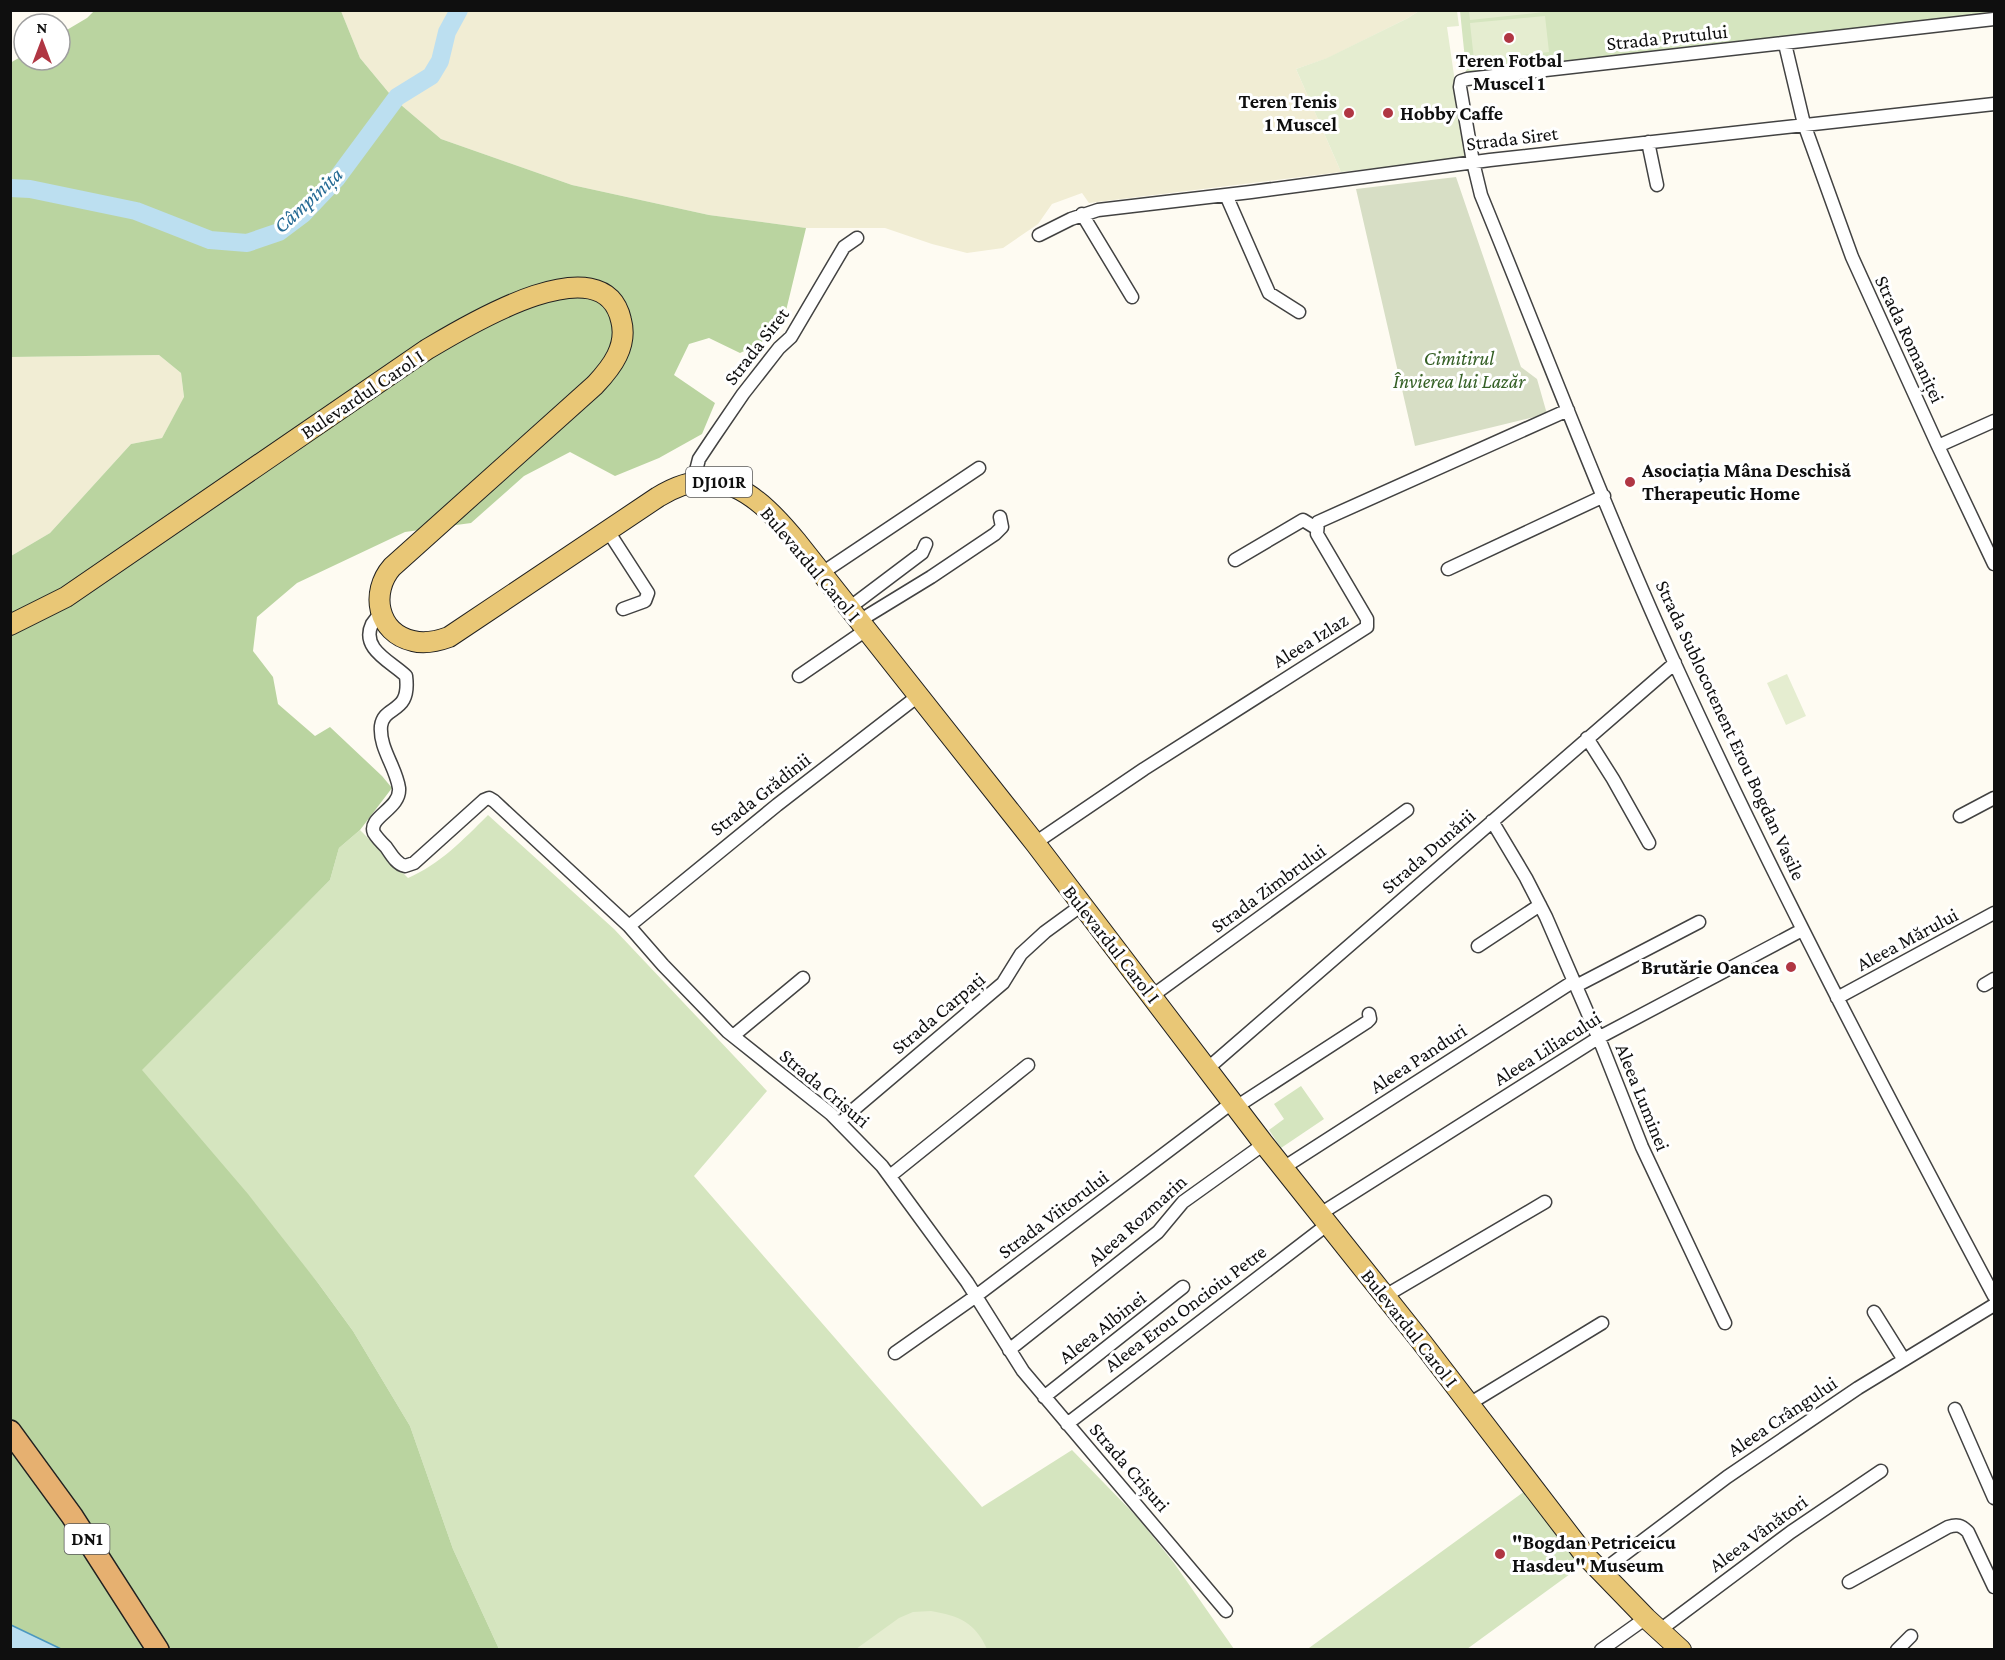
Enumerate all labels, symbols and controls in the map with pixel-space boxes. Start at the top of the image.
north arrow [12,12,72,72]
text: N [37,19,48,36]
street label: Strada Prutului [1605,20,1729,54]
marker: Teren Fotbal Muscel 1 [1502,31,1516,45]
place label: Teren Fotbal Muscel 1 [1456,49,1562,94]
place label: Teren Tenis 1 Muscel [1239,90,1337,135]
place label: Hobby Caffe [1400,102,1503,124]
marker: Teren Tenis 1 Muscel [1342,106,1356,120]
marker: Hobby Caffe [1381,106,1395,120]
street label: Strada Siret [1465,121,1559,155]
water label: Câmpinița [269,162,348,239]
street label: Strada Romaniței [1869,272,1949,407]
street label: Strada Siret [719,303,793,389]
street label: Bulevardul Carol I [296,345,428,443]
park label: Cimitirul Învierea lui Lazăr [1393,347,1526,392]
place label: Asociația Mâna Deschisă Therapeutic Home [1641,459,1851,504]
road number: DJ101R [686,467,752,497]
marker: Asociația Mâna Deschisă Therapeutic Home [1623,475,1637,489]
street label: Bulevardul Carol I [757,502,865,626]
street label: Strada Sublocotenent Erou Bogdan Vasile [1651,577,1810,884]
street label: Aleea Izlaz [1268,608,1352,672]
street label: Strada Grădinii [706,748,814,840]
street label: Strada Dunării [1377,804,1479,898]
street label: Strada Zimbrului [1206,839,1330,937]
street label: Bulevardul Carol I [1059,881,1165,1007]
street label: Aleea Mărului [1852,903,1962,975]
place label: Brutărie Oancea [1641,956,1779,978]
marker: Brutărie Oancea [1784,960,1798,974]
street label: Strada Carpați [887,968,990,1060]
street label: Aleea Liliacului [1489,1006,1605,1090]
street label: Aleea Panduri [1366,1019,1470,1097]
street label: Aleea Luminei [1611,1040,1675,1154]
street label: Strada Crișuri [774,1044,874,1133]
street label: Strada Viitorului [994,1165,1112,1263]
street label: Aleea Rozmarin [1083,1170,1191,1270]
street label: Aleea Erou Oncioiu Petre [1100,1240,1270,1376]
street label: Bulevardul Carol I [1357,1265,1463,1391]
street label: Aleea Albinei [1054,1286,1150,1368]
street label: Aleea Crângului [1723,1371,1841,1461]
street label: Strada Crișuri [1084,1418,1175,1517]
street label: Aleea Vânători [1705,1490,1811,1576]
road number: DN1 [64,1524,110,1554]
place label: "Bogdan Petriceicu Hasdeu" Museum [1512,1531,1677,1576]
marker: "Bogdan Petriceicu Hasdeu" Museum [1493,1547,1507,1561]

